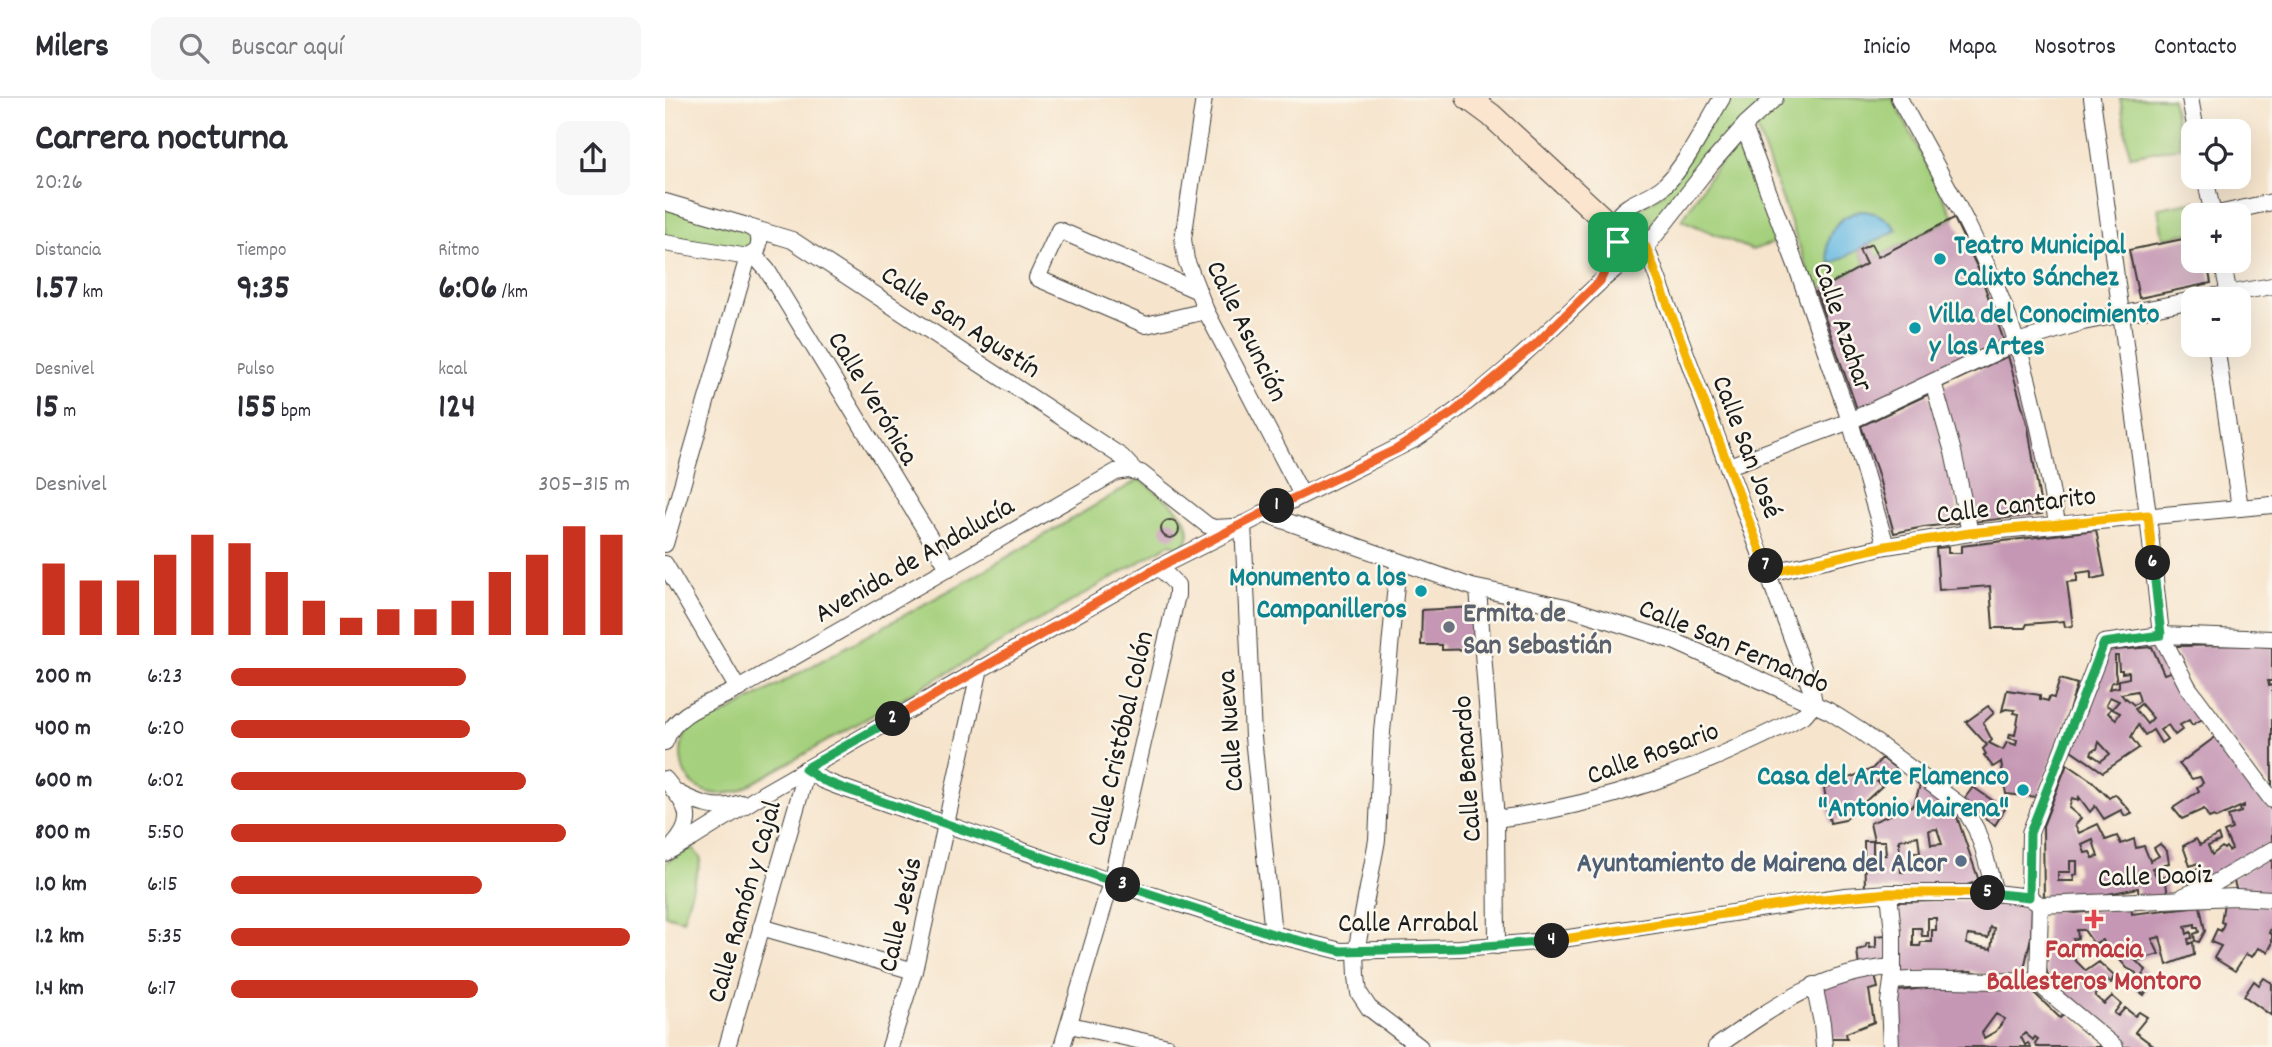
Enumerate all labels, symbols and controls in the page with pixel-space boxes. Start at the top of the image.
search box [151,17,641,80]
text: Milers [35,25,109,72]
icon: search [175,29,213,67]
text: Buscar aquí [231,30,343,67]
text: Inicio [1863,31,1911,65]
text: Mapa [1949,31,1996,65]
text: Nosotros [2034,31,2116,65]
text: Contacto [2154,31,2237,65]
text: Carrera nocturna [35,113,287,168]
map controls [2181,119,2251,357]
button: locate [2181,119,2251,189]
button: share [556,121,630,195]
text: 20:26 [35,167,83,200]
button: + [2181,203,2251,273]
pin [1588,212,1648,272]
icon: arrive [1599,223,1637,261]
place label: Teatro Municipal Calixto Sánchez [1954,228,2126,300]
text: Distancia [35,238,101,265]
text: Tiempo [237,238,286,265]
text: Ritmo [438,238,480,265]
marker: Teatro Municipal Calixto Sánchez [1932,251,1948,267]
street label: Calle Asunción [1193,255,1296,410]
street label: Calle San Agustín [871,257,1047,391]
street label: Calle Azahar [1799,258,1881,398]
text: 1.57 [35,265,78,315]
text: 9:35 [237,265,290,315]
text: 6:06 [438,265,498,315]
text: km [78,280,103,307]
text: /km [498,280,528,307]
button: − [2181,287,2251,357]
place label: Villa del Conocimiento y las Artes [1929,297,2159,369]
marker: Villa del Conocimiento y las Artes [1907,320,1923,336]
street label: Calle Verónica [815,325,927,475]
text: Desnivel [35,357,94,384]
text: Pulso [237,357,274,384]
text: kcal [438,357,467,384]
street label: Calle San José [1699,370,1790,525]
text: 15 [35,384,59,434]
text: 155 [237,384,277,434]
text: 124 [438,384,476,434]
text: m [59,399,76,426]
text: bpm [277,399,311,426]
text: Desnivel [35,469,107,502]
text: 305–315 m [538,469,630,502]
street label: Calle Cantarito [1934,478,2099,538]
street label: Avenida de Andalucía [808,488,1024,636]
pin: 1 [1259,488,1295,524]
text: 1 [1274,492,1279,519]
pin: 6 [2135,546,2171,580]
pin: 7 [1749,548,1783,584]
text: 6 [2148,549,2157,576]
text: 7 [1762,552,1769,579]
place label: Monumento a los Campanilleros [1229,560,1407,632]
marker: Monumento a los Campanilleros [1413,583,1429,599]
street label: Calle San Fernando [1631,590,1835,707]
place label: Ermita de San Sebastián [1463,596,1612,668]
marker: Ermita de San Sebastián [1441,619,1457,635]
street label: Calle Cristóbal Colón [1079,628,1167,851]
text: 200 m [35,661,91,694]
text: 6:23 [147,661,182,694]
street label: Calle Nueva [1209,668,1257,793]
street label: Calle Benardo [1445,694,1495,843]
pin: 2 [875,702,911,736]
text: 2 [888,705,897,732]
text: 400 m [35,713,91,746]
text: 6:20 [147,713,185,746]
street label: Calle Rosario [1582,713,1725,798]
place label: Casa del Arte Flamenco "Antonio Mairena" [1757,759,2009,831]
text: 600 m [35,765,92,798]
text: 6:02 [147,765,185,798]
marker: Casa del Arte Flamenco "Antonio Mairena" [2015,782,2031,798]
street label: Calle Ramón y Cajal [699,796,795,1008]
text: 800 m [35,817,90,850]
text: 5:50 [147,817,185,850]
place label: Ayuntamiento de Mairena del Alcor [1577,846,1948,886]
marker: Ayuntamiento de Mairena del Alcor [1953,853,1969,869]
street label: Calle Jesús [870,854,936,977]
street label: Calle Daoiz [2097,857,2214,901]
pin: 3 [1105,868,1141,902]
text: 1.0 km [35,869,87,902]
text: 6:15 [147,869,178,902]
text: 3 [1118,871,1127,898]
pin: 5 [1971,876,2005,910]
text: 5 [1983,879,1992,906]
street label: Calle Arrabal [1338,906,1478,946]
marker: Farmacia Ballesteros Montoro [2086,911,2102,927]
text: 1.2 km [35,921,84,954]
text: 5:35 [147,921,182,954]
pin: 4 [1535,924,1569,958]
text: 4 [1548,927,1555,954]
place label: Farmacia Ballesteros Montoro [1987,932,2202,1004]
text: 1.4 km [35,973,84,1006]
text: 6:17 [147,973,176,1006]

